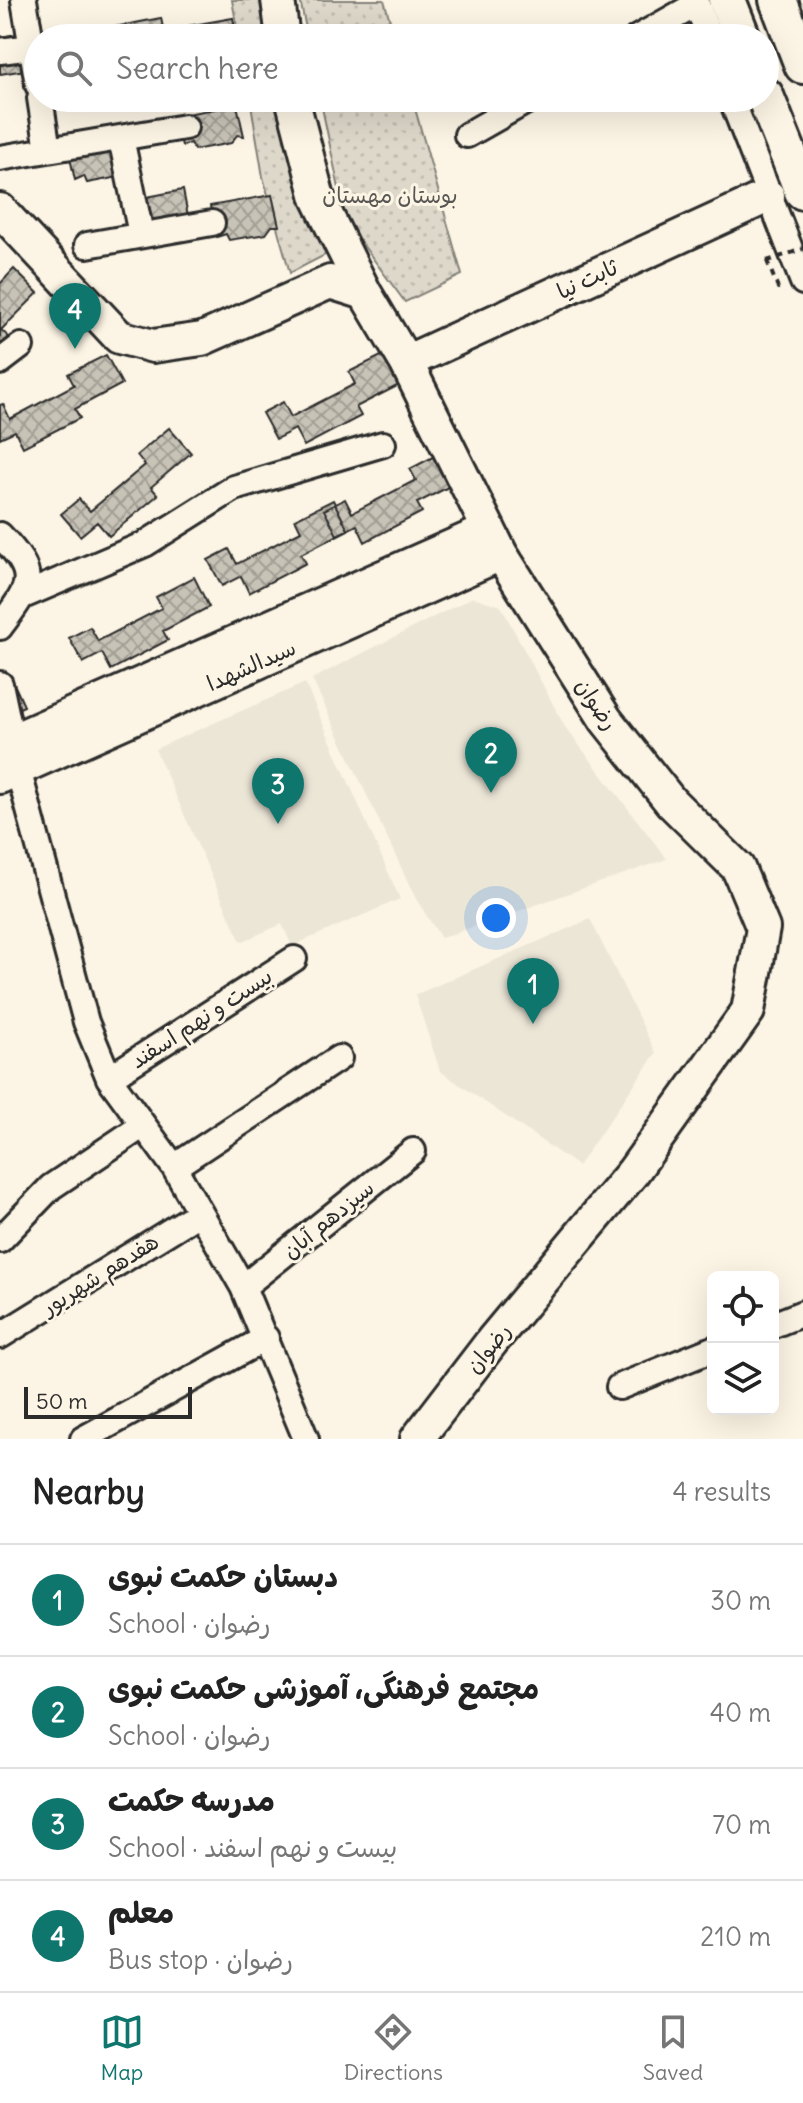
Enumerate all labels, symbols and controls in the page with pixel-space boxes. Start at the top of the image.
search box [24,24,779,112]
icon: search [52,46,96,90]
text: Search here [116,49,279,87]
park label: بوستان مهستان [322,181,458,209]
street label: ثابت نیا [552,253,622,305]
pin: 4 [49,283,101,349]
street label: سیدالشهدا [202,633,300,697]
street label: رضوان [570,673,624,735]
pin: 2 [465,727,517,793]
pin: 3 [252,758,304,824]
your location [476,898,516,938]
pin: 1 [507,958,559,1024]
street label: بیست و نهم اسفند [125,962,279,1077]
street label: سیزدهم آبان [276,1173,381,1267]
street label: هفدهم شهریور [35,1227,165,1325]
map controls [707,1271,779,1415]
button: locate [707,1271,779,1343]
street label: رضوان [459,1317,517,1379]
button: layers [707,1343,779,1415]
scale bar [24,1383,192,1419]
text: 50 m [36,1387,88,1415]
text: Nearby [32,1470,145,1513]
text: 4 results [673,1475,771,1508]
text: دبستان حکمت نبوی [108,1557,338,1595]
text: 1 [53,1584,63,1617]
text: 30 m [710,1584,771,1617]
text: School · رضوان [108,1607,271,1640]
text: مجتمع‌ فرهنگی، آموزشی حکمت نبوی [108,1669,539,1707]
text: 2 [51,1696,65,1729]
text: 40 m [710,1696,771,1729]
text: School · رضوان [108,1719,271,1752]
text: مدرسه حکمت [108,1781,275,1819]
text: 3 [51,1808,65,1841]
text: 70 m [712,1808,771,1841]
text: School · بیست و نهم اسفند [108,1831,397,1864]
text: معلم [108,1893,174,1931]
text: 4 [50,1920,66,1953]
text: 210 m [700,1920,771,1953]
text: Bus stop · رضوان [108,1943,293,1976]
tab: Map [100,2010,144,2086]
tab: Directions [344,2010,443,2086]
tab: Saved [643,2010,703,2086]

